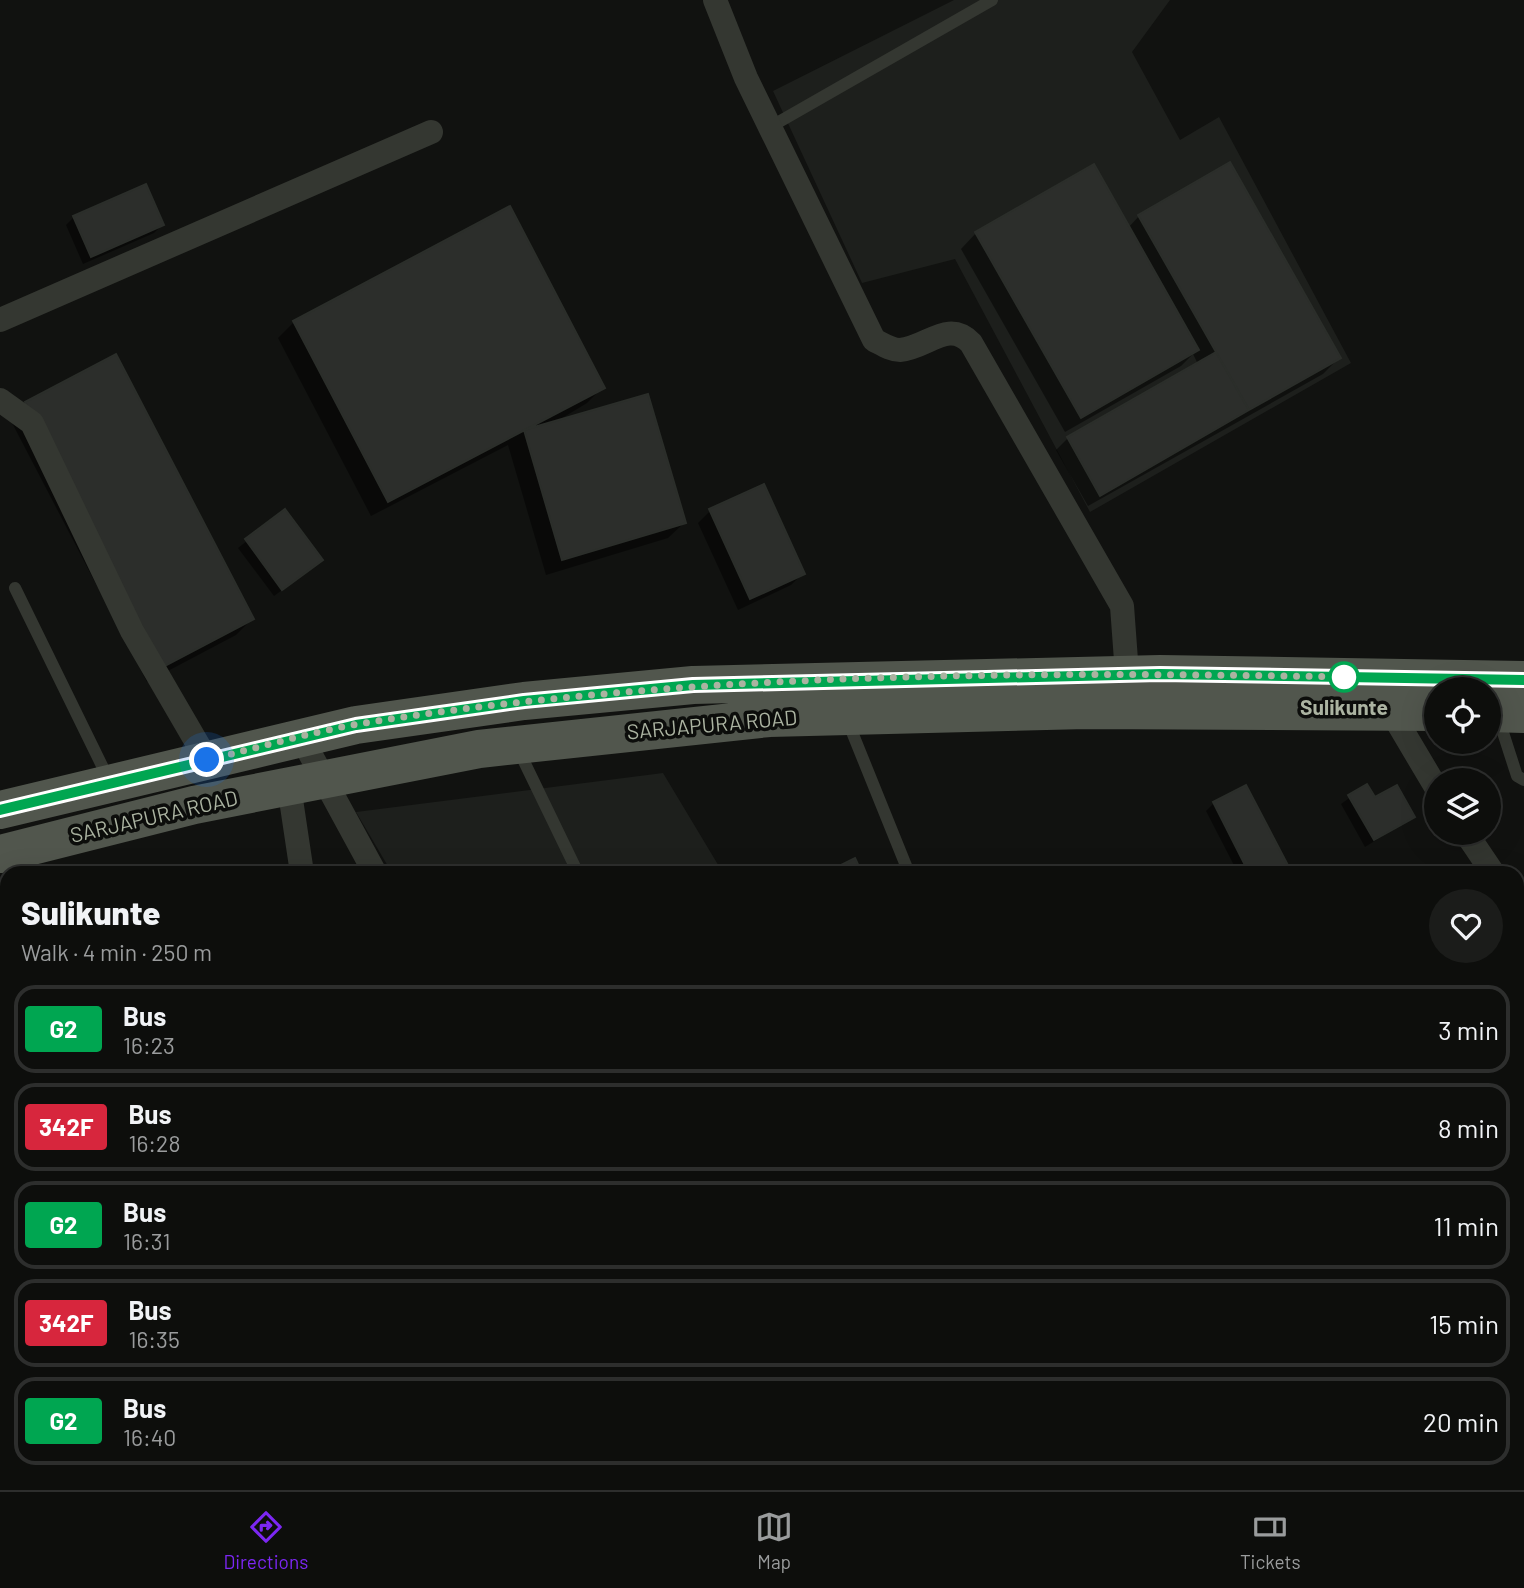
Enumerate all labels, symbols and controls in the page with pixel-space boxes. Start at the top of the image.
marker: Sulikunte [1329,662,1359,692]
map controls [1424,677,1501,845]
button: locate [1424,677,1501,754]
place label: Sulikunte [1300,694,1388,719]
street label: SARJAPURA ROAD [626,704,798,743]
your location [189,742,224,777]
button: layers [1424,768,1501,845]
street label: SARJAPURA ROAD [68,784,240,847]
button: heart [1429,889,1503,963]
text: Sulikunte [21,892,161,932]
text: Walk · 4 min · 250 m [21,938,212,966]
text: Bus [123,1000,166,1031]
text: G2 [49,1014,78,1043]
text: 3 min [1438,1014,1499,1045]
text: 16:23 [123,1031,175,1059]
text: Bus [128,1098,172,1129]
text: 342F [39,1112,93,1141]
text: 8 min [1438,1112,1499,1143]
text: 16:28 [128,1129,180,1157]
text: Bus [123,1196,166,1227]
text: G2 [49,1210,78,1239]
text: 11 min [1433,1210,1499,1241]
text: 16:31 [123,1227,170,1255]
text: Bus [128,1294,172,1325]
text: 342F [39,1308,93,1337]
text: 15 min [1429,1308,1499,1339]
text: 16:35 [128,1325,180,1353]
text: Bus [123,1392,166,1423]
text: G2 [49,1406,78,1435]
text: 20 min [1423,1406,1499,1437]
text: 16:40 [123,1423,176,1451]
tab: Directions [223,1508,308,1573]
tab: Map [755,1508,793,1573]
tab: Tickets [1240,1508,1301,1573]

